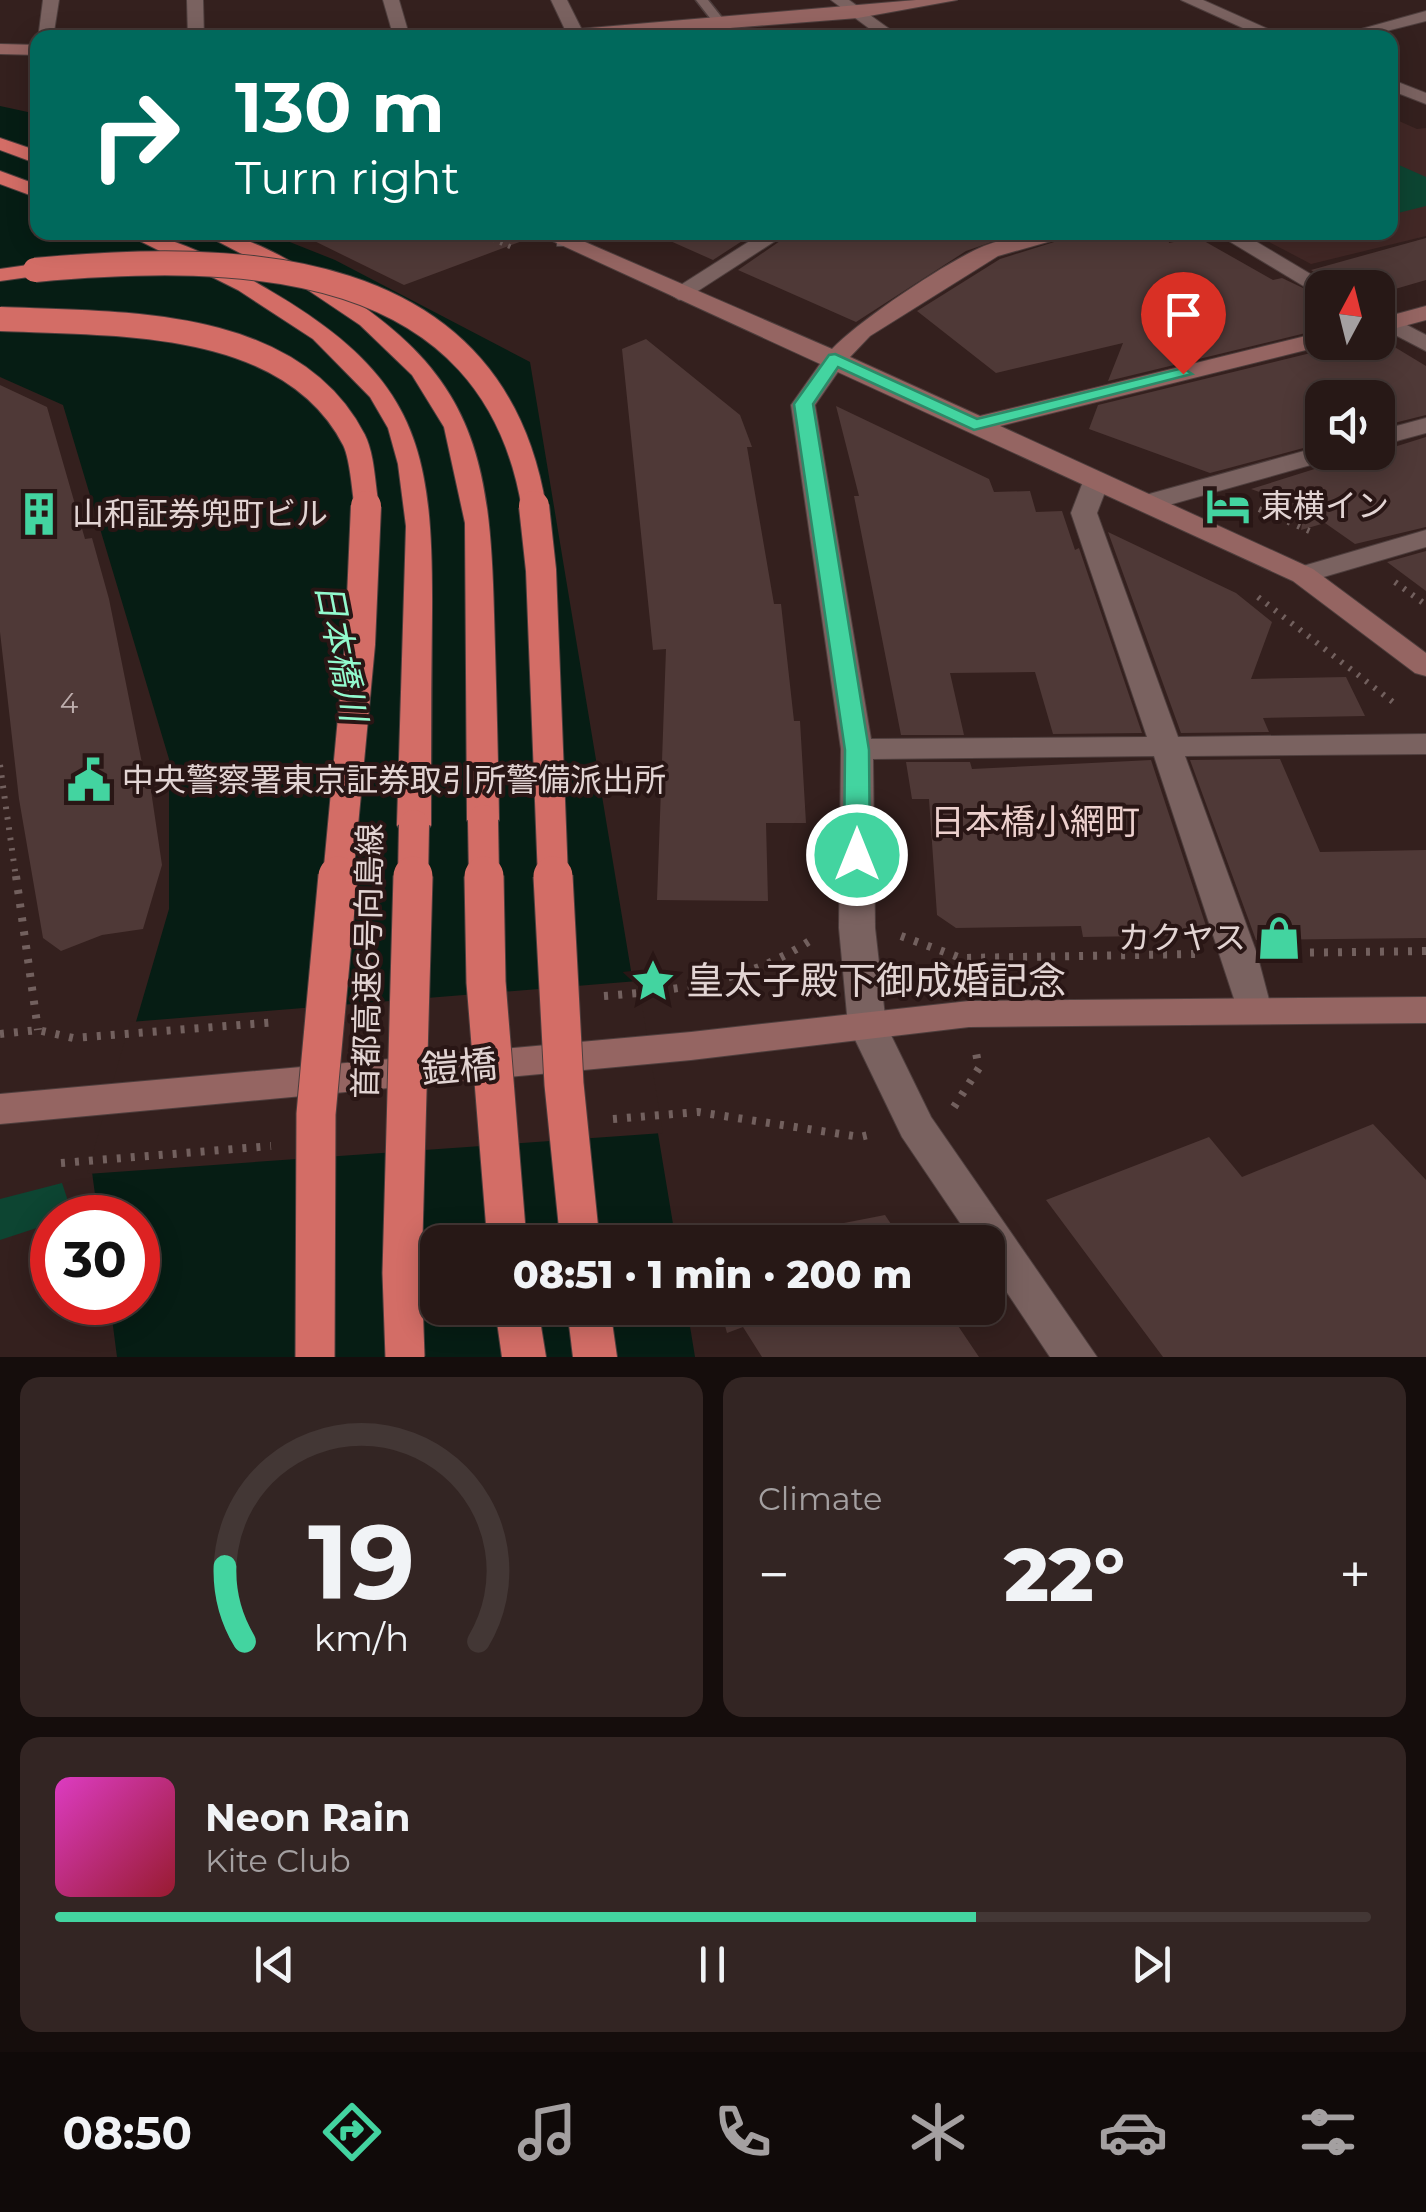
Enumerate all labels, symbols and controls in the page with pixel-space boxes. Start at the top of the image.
text: 130 m [235,64,445,150]
icon: right [70,70,200,200]
text: Turn right [235,150,460,205]
north arrow [1305,270,1395,360]
map controls [1305,270,1395,470]
pin [1141,272,1226,375]
icon: arrive [1156,287,1211,342]
button: sound [1305,380,1395,470]
hotel icon: 東横イン [1204,482,1252,530]
place label: 東横イン [1261,486,1389,525]
building icon: 山和証券兜町ビル [15,490,63,538]
place label: 山和証券兜町ビル [72,494,328,533]
water label: 日本橋川 [307,579,377,729]
house number: 4 [60,686,79,720]
public building icon: 中央警察署東京証券取引所警備派出所 [65,756,113,804]
place label: 中央警察署東京証券取引所警備派出所 [122,760,666,799]
district label: 日本橋小網町 [930,800,1140,843]
position arrow [805,803,909,907]
street label: 首都高速6号向島線 [346,823,389,1099]
shop icon: カクヤス [1255,914,1303,962]
place label: カクヤス [1118,918,1246,957]
place icon: 皇太子殿下御成婚記念 [629,957,677,1005]
place label: 皇太子殿下御成婚記念 [686,957,1066,1004]
street label: 鎧橋 [419,1040,499,1093]
speed limit sign: 30 [30,1195,160,1325]
text: 08:51 · 1 min · 200 m [513,1251,912,1298]
text: Climate [758,1479,882,1518]
text: 19 [308,1498,415,1625]
text: 22° [1004,1528,1125,1620]
text: − [758,1541,790,1608]
text: + [1339,1541,1371,1608]
text: km/h [314,1616,409,1660]
text: Neon Rain [205,1794,410,1841]
text: Kite Club [205,1841,351,1880]
icon: previous [247,1937,302,1992]
icon: pause [685,1937,740,1992]
icon: next [1124,1937,1179,1992]
icon: directions [317,2097,387,2167]
icon: music [512,2097,582,2167]
icon: phone [708,2097,778,2167]
icon: climate [903,2097,973,2167]
icon: car [1098,2097,1168,2167]
icon: filters [1293,2097,1363,2167]
text: 08:50 [63,2105,192,2160]

